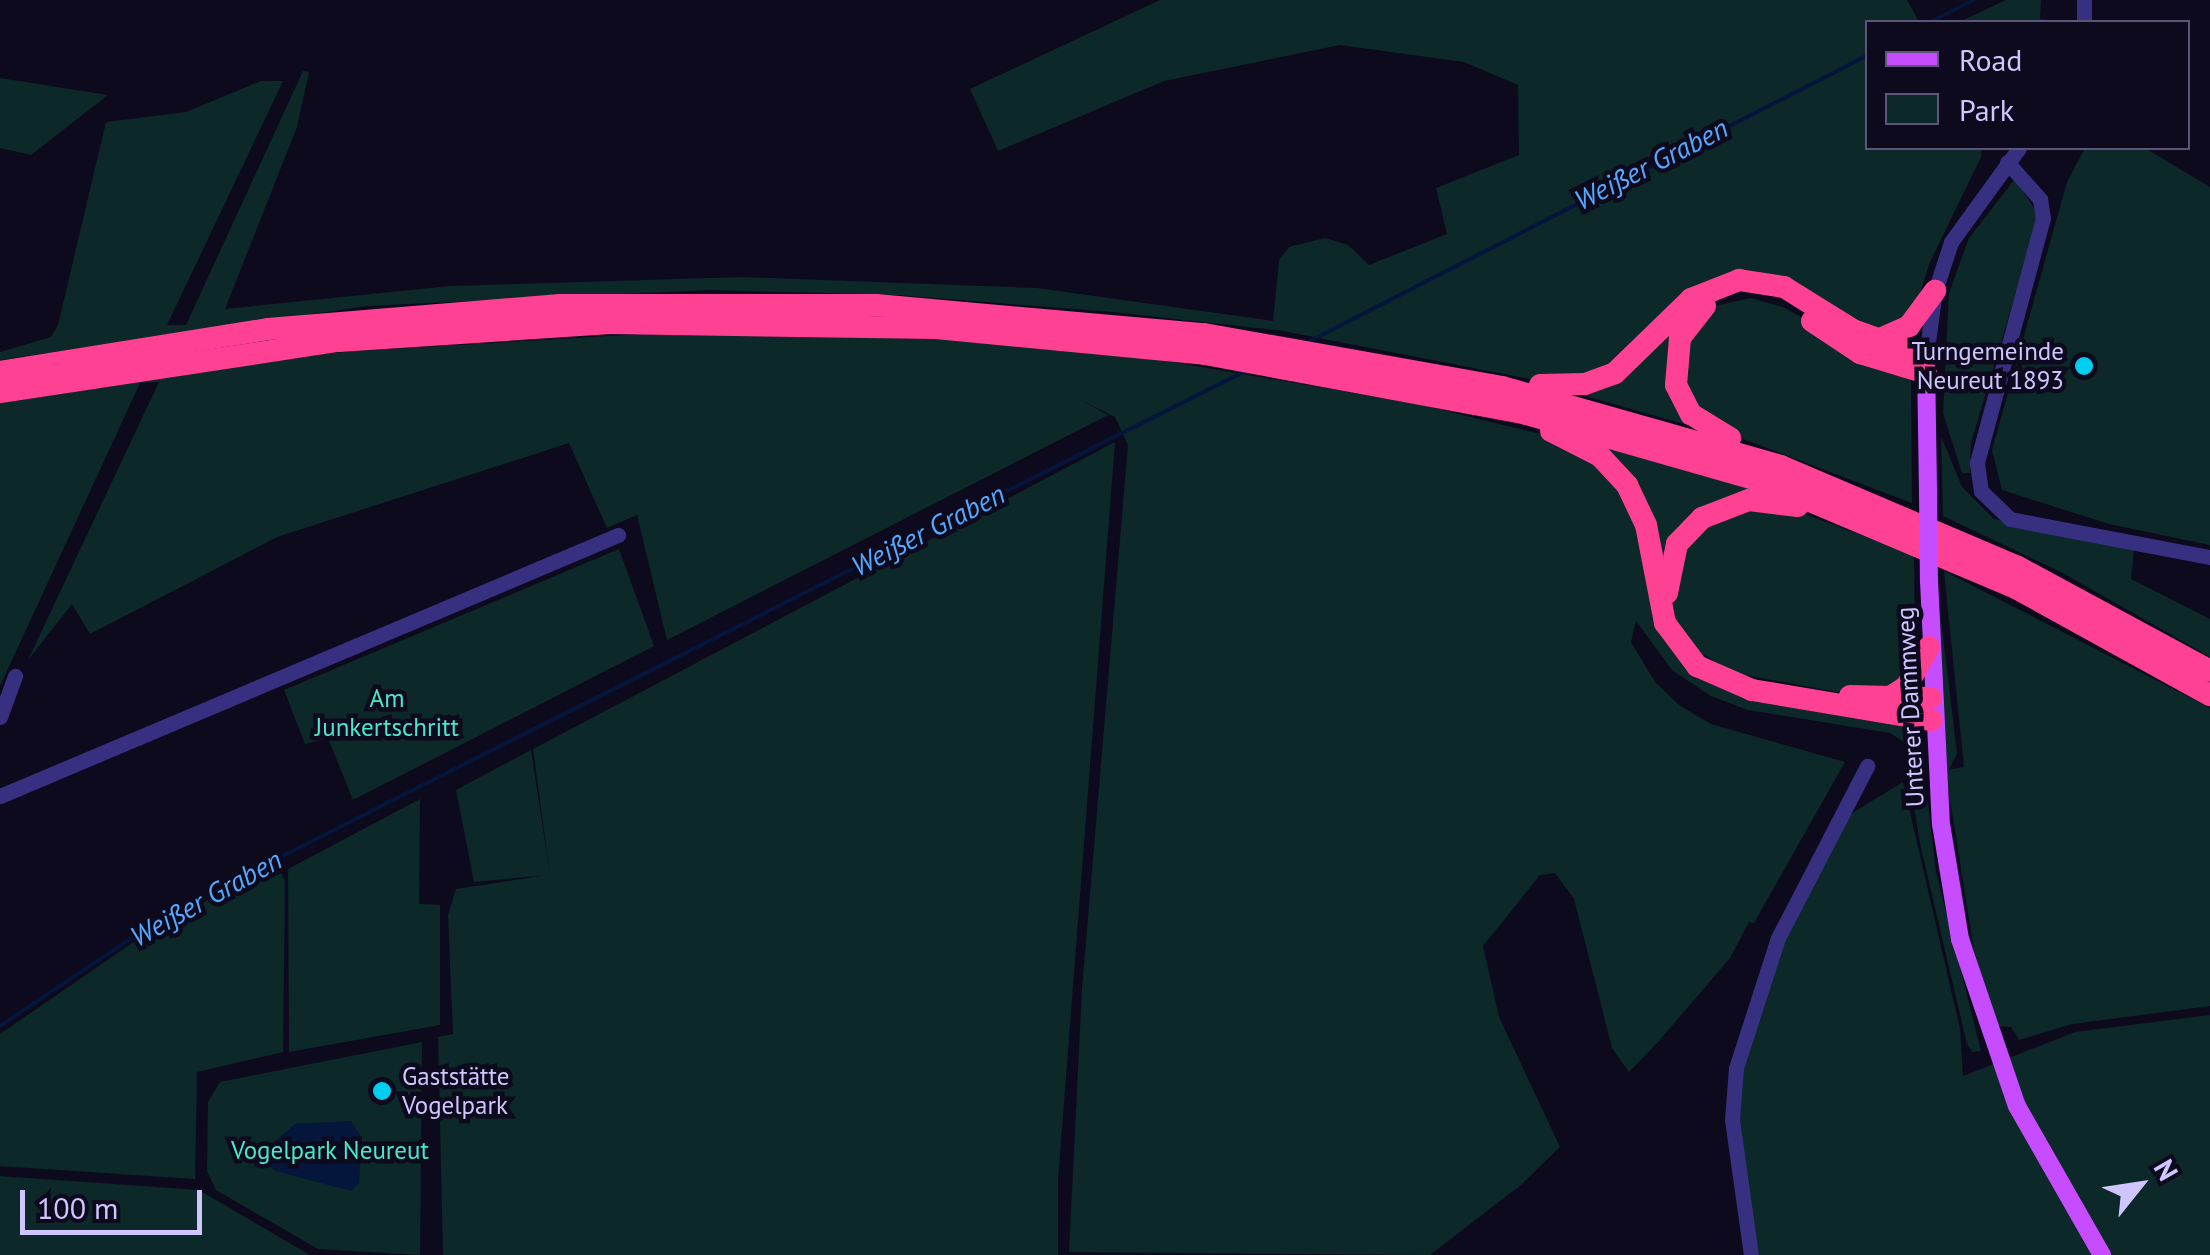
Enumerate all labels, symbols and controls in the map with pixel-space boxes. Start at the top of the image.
legend [1865,20,2190,150]
text: Road [1959,40,2023,79]
text: Park [1959,90,2014,129]
water label: Weißer Graben [1569,111,1733,217]
place label: Turngemeinde Neureut 1893 [1911,337,2064,396]
marker: Turngemeinde Neureut 1893 [2073,355,2095,377]
water label: Weißer Graben [846,477,1010,583]
street label: Unterer Dammweg [1890,606,1930,808]
park label: Am Junkertschritt [315,684,459,743]
water label: Weißer Graben [124,843,288,953]
place label: Gaststätte Vogelpark [402,1062,509,1121]
marker: Gaststätte Vogelpark [371,1080,393,1102]
park label: Vogelpark Neureut [231,1135,429,1165]
north arrow [2090,1135,2190,1235]
text: N [2146,1153,2187,1187]
scale bar [25,1170,208,1232]
text: 100 m [37,1188,118,1227]

